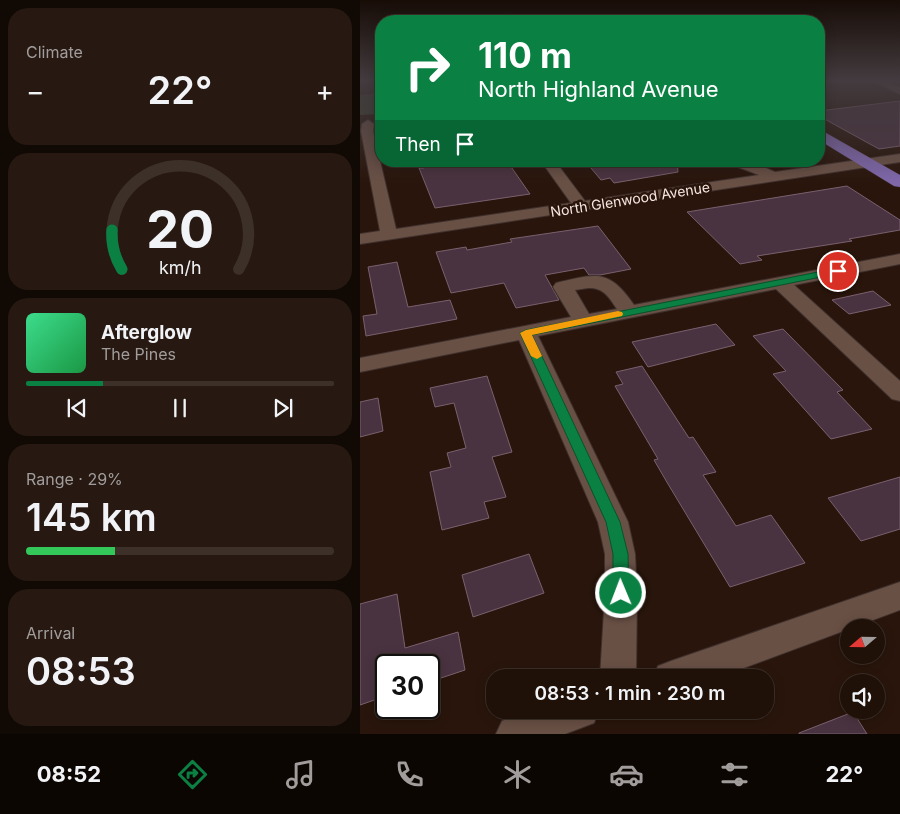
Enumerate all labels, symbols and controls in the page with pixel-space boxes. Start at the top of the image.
text: 110 m [478,34,572,76]
icon: right [395,35,460,100]
text: Climate [26,42,83,62]
text: 22° [148,67,212,113]
text: − [26,74,45,108]
text: + [315,74,334,108]
text: North Highland Avenue [478,76,719,102]
icon: arrive [451,130,479,158]
text: Then [395,133,441,156]
street label: North Glenwood Avenue [549,178,711,220]
text: 20 [146,198,214,261]
pin [817,250,859,292]
text: km/h [159,257,201,278]
icon: arrive [824,257,852,285]
text: Afterglow [101,321,192,344]
text: The Pines [101,344,176,364]
icon: previous [63,394,91,422]
icon: pause [166,394,194,422]
icon: next [269,394,297,422]
text: Range · 29% [26,469,123,489]
text: 145 km [26,494,157,540]
position arrow [594,566,646,618]
north arrow [840,619,885,664]
map controls [840,619,885,719]
text: Arrival [26,623,75,643]
text: 08:53 [26,648,136,694]
speed limit sign: 30 [375,654,440,719]
button: sound [840,674,885,719]
text: 08:53 · 1 min · 230 m [535,682,725,705]
icon: directions [175,757,210,792]
icon: music [283,757,318,792]
icon: phone [392,757,427,792]
icon: climate [500,757,535,792]
icon: car [609,757,644,792]
icon: filters [717,757,752,792]
text: 08:52 [37,761,101,787]
text: 22° [825,761,863,787]

